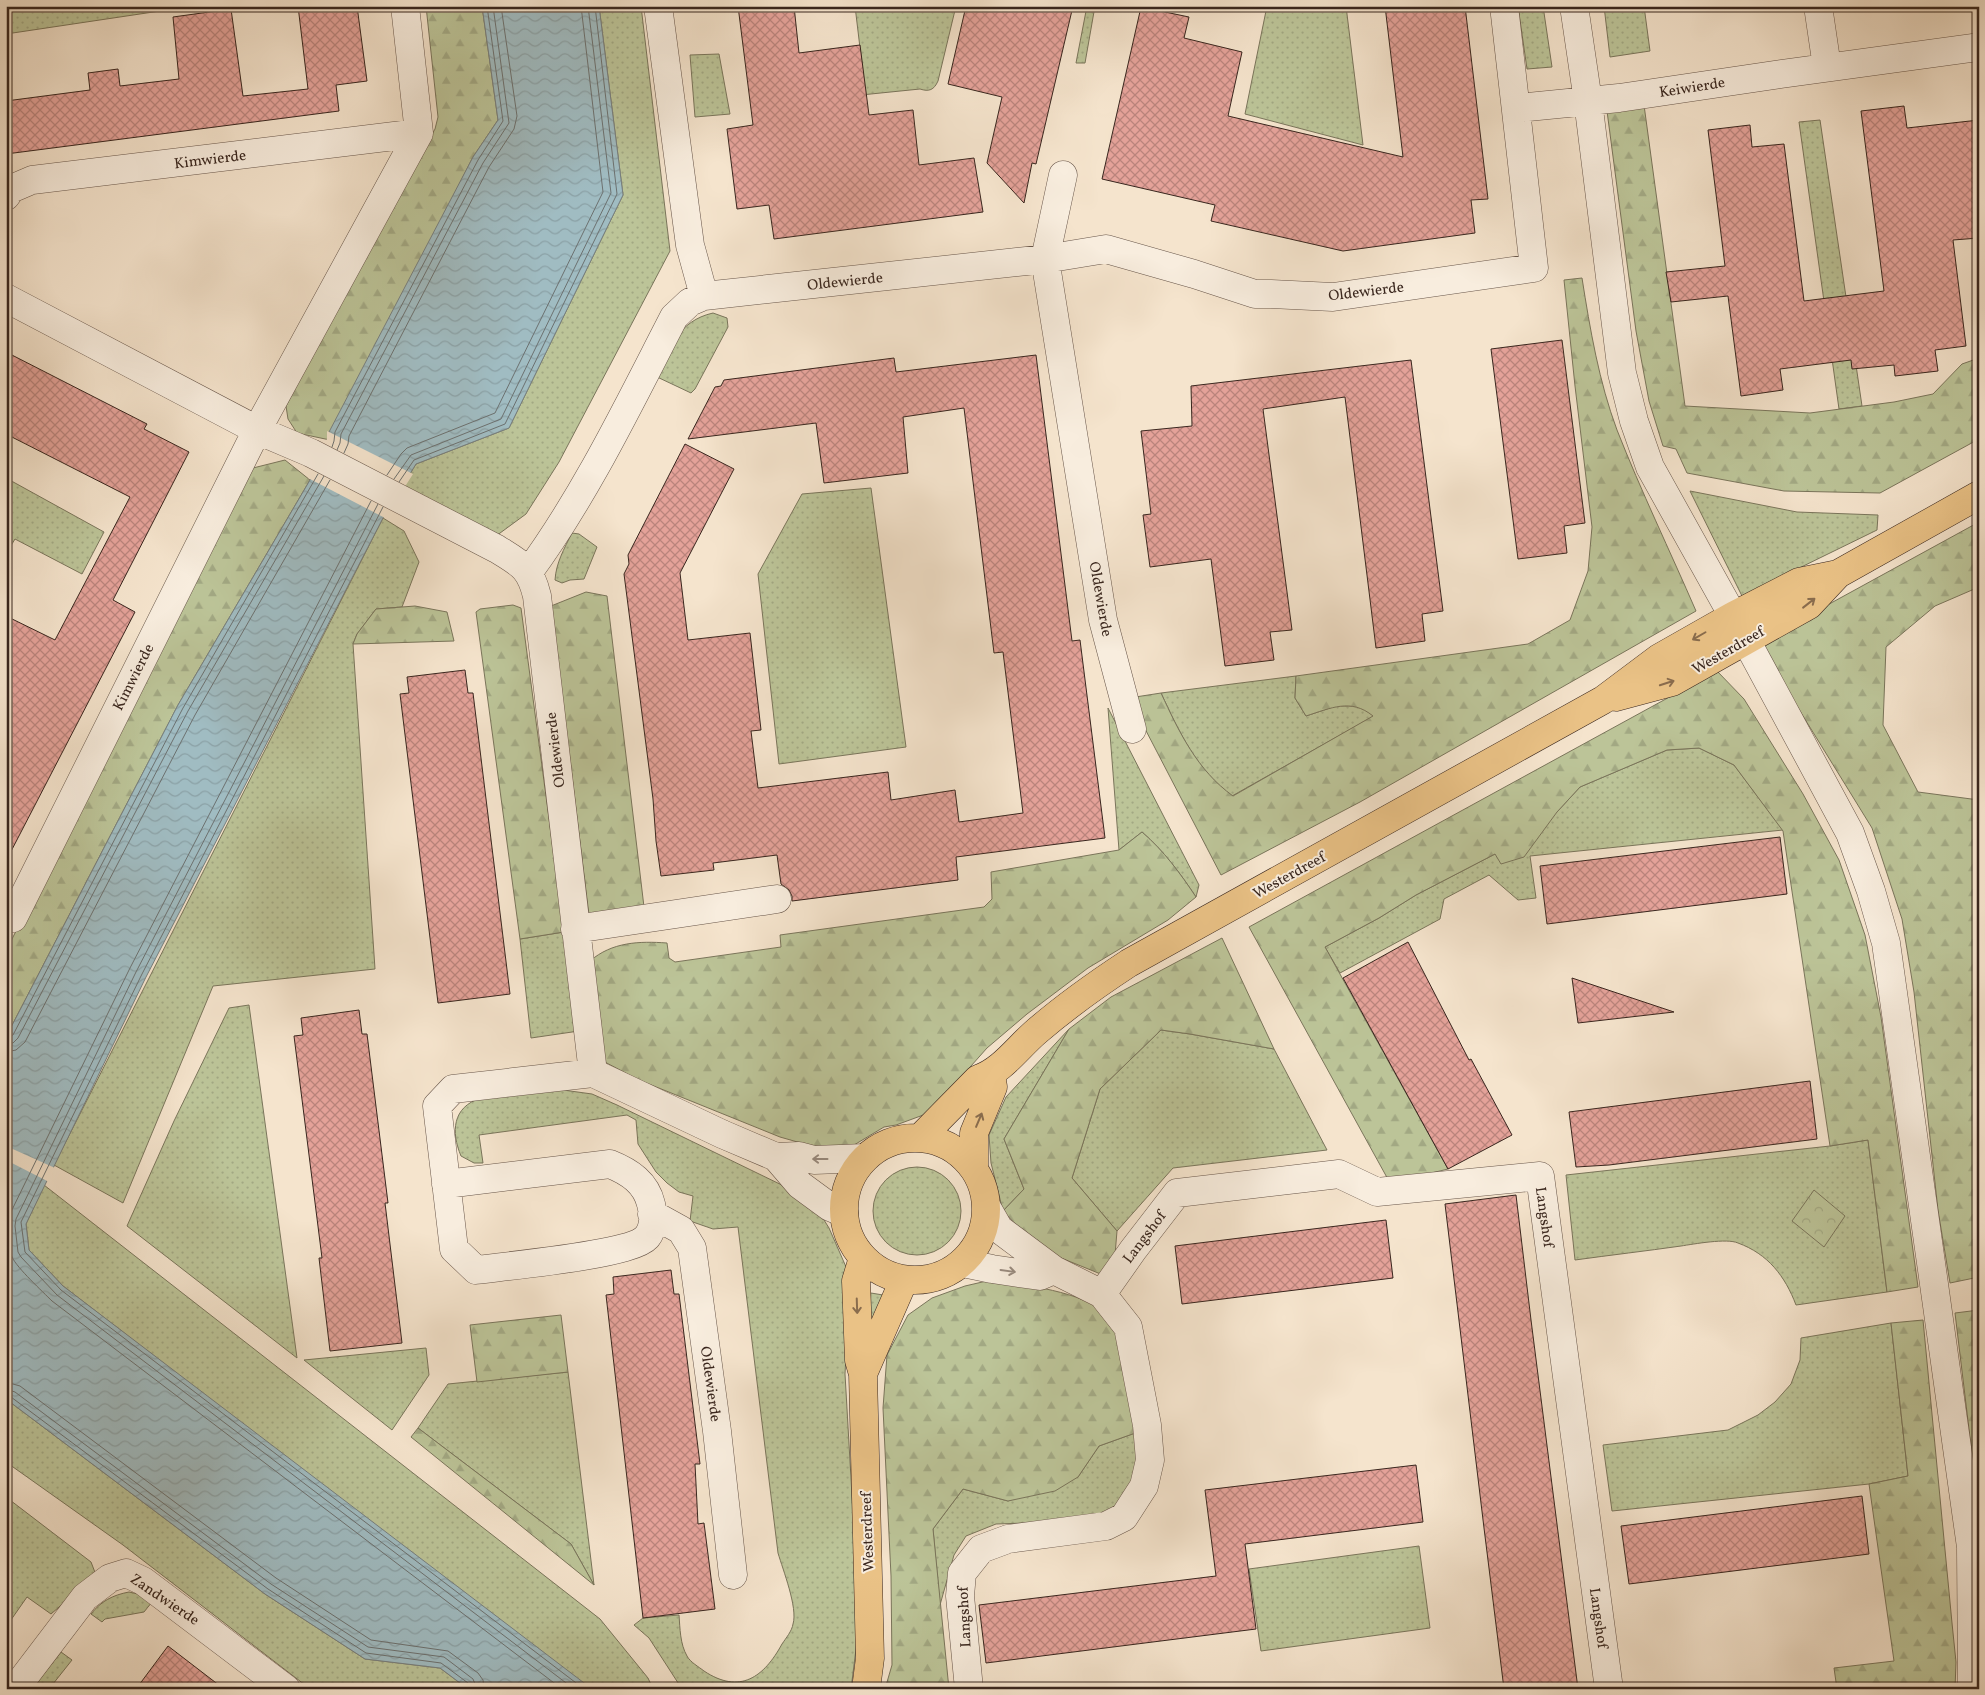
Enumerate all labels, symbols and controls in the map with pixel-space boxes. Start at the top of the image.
street label: Keiwierde [1658,73,1727,104]
street label: Kimwierde [173,146,247,175]
street label: Oldewierde [806,268,884,297]
street label: Oldewierde [1327,277,1405,308]
street label: Oldewierde [1083,560,1116,638]
one-way arrow [1802,598,1815,609]
street label: Westerdreef [1689,621,1770,680]
one-way arrow [1692,631,1706,641]
street label: Kimwierde [109,641,160,715]
one-way arrow [1659,678,1675,687]
street label: Oldewierde [541,711,572,789]
street label: Westerdreef [1250,847,1331,905]
one-way arrow [975,1113,985,1128]
one-way arrow [813,1154,829,1164]
street label: Langshof [1529,1186,1558,1251]
street label: Langshof [1118,1206,1173,1269]
one-way arrow [1000,1267,1016,1277]
one-way arrow [852,1298,862,1314]
street label: Oldewierde [694,1345,725,1423]
street label: Westerdreef [857,1490,880,1572]
street label: Zandwierde [125,1569,203,1631]
street label: Langshof [953,1584,978,1648]
street label: Langshof [1583,1587,1612,1652]

